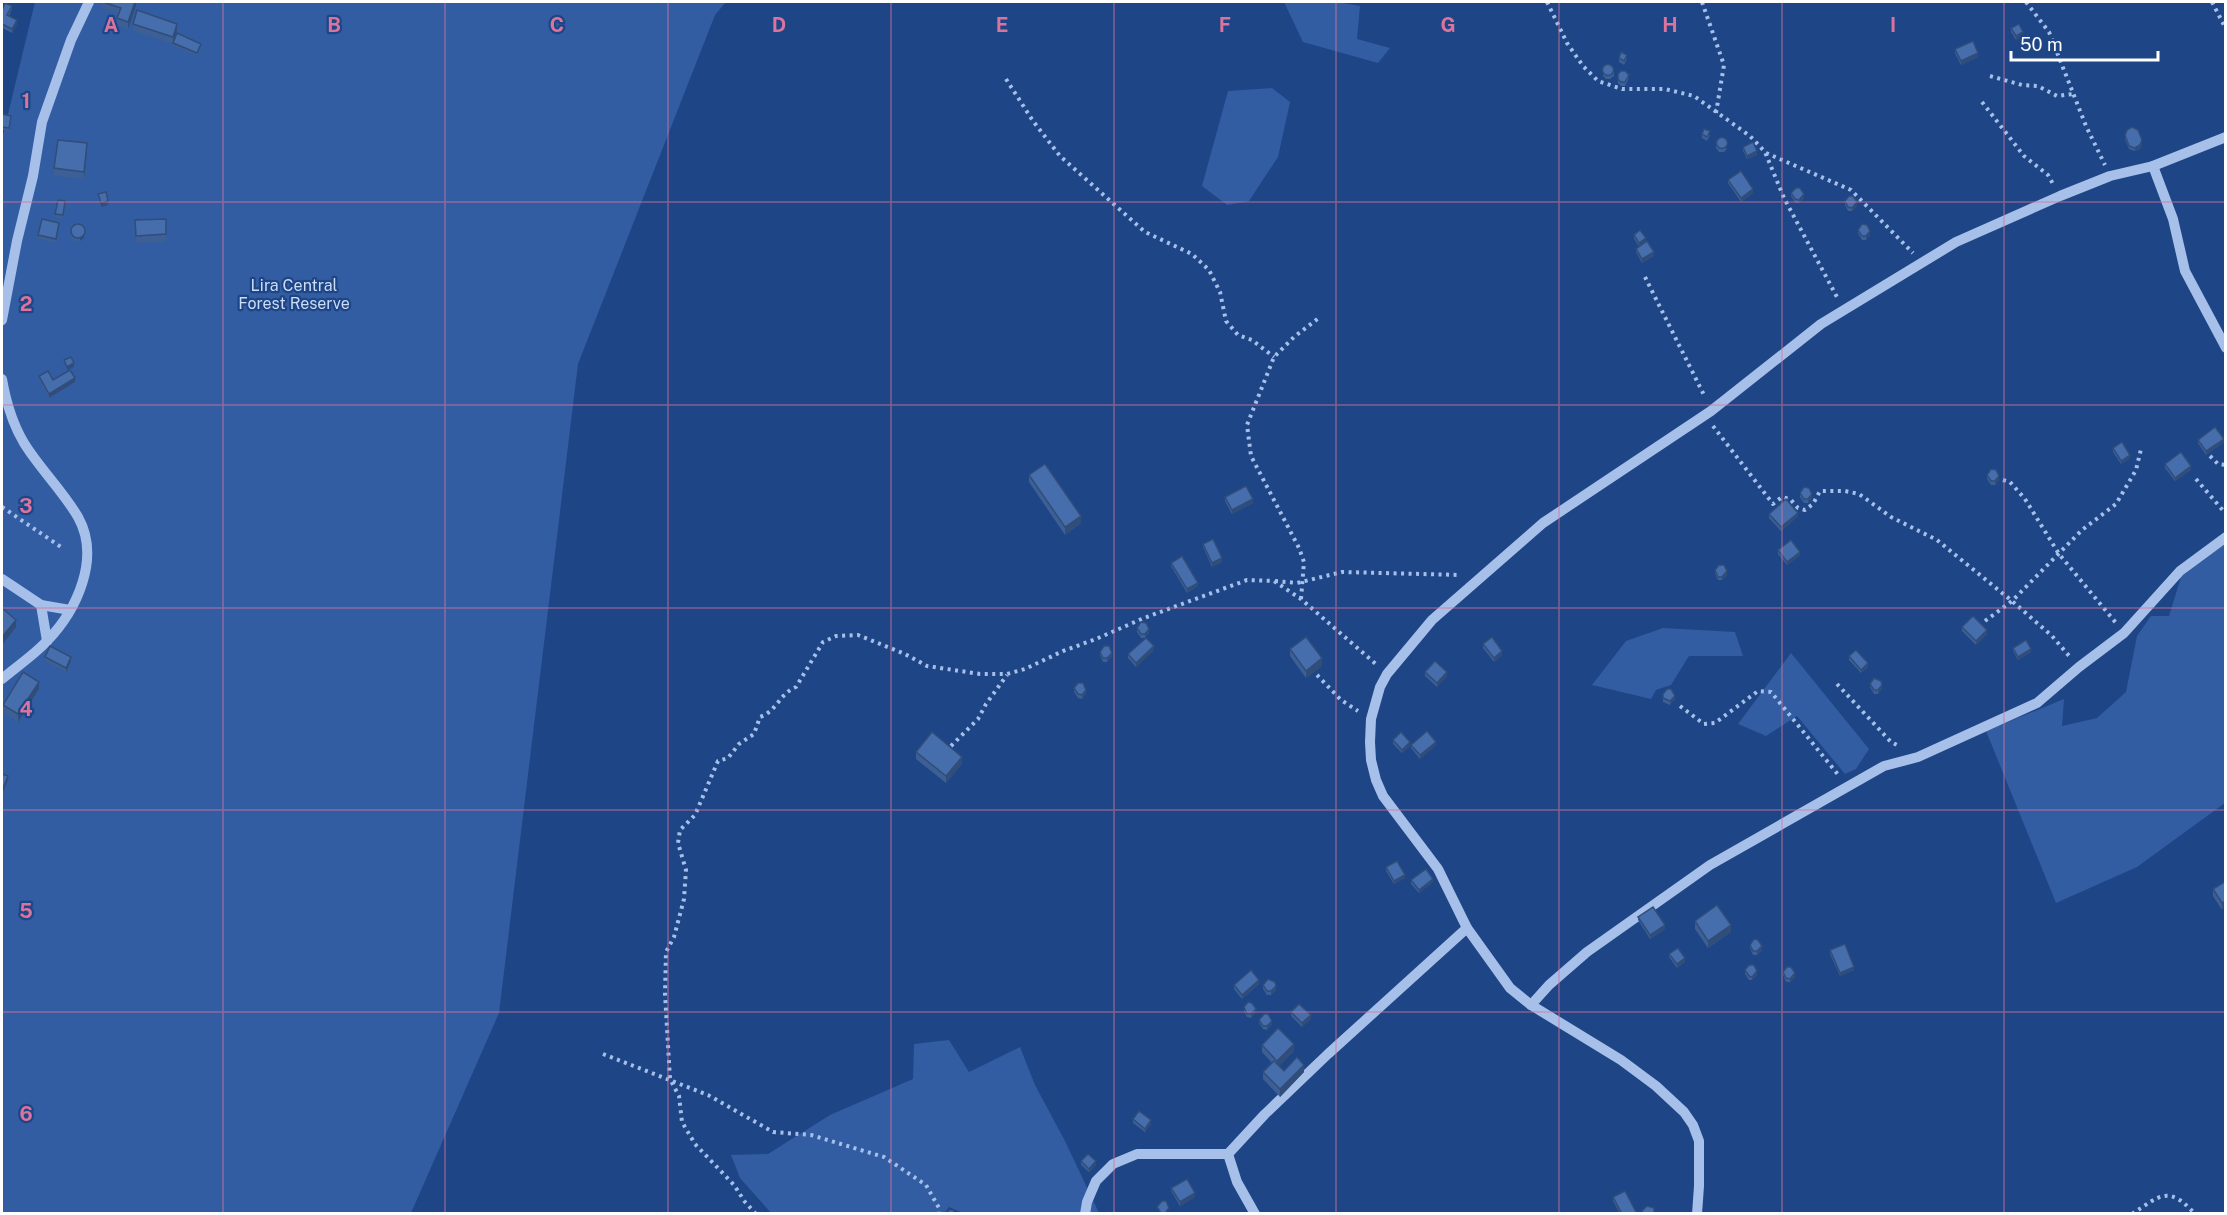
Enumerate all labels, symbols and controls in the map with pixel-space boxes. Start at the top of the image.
text: A [104,13,118,37]
text: B [327,13,341,37]
text: C [550,13,564,37]
text: D [772,13,786,37]
text: E [996,13,1008,37]
text: F [1219,13,1231,37]
text: G [1440,13,1456,37]
text: H [1662,13,1678,37]
text: I [1890,13,1896,37]
scale bar [2011,24,2158,62]
text: 50 m [2020,34,2063,55]
text: 1 [22,89,30,113]
park label: Lira Central Forest Reserve [238,276,350,313]
text: 2 [20,292,32,316]
text: 3 [19,494,33,518]
text: 4 [19,697,33,721]
text: 5 [19,899,33,923]
text: 6 [19,1102,33,1126]

